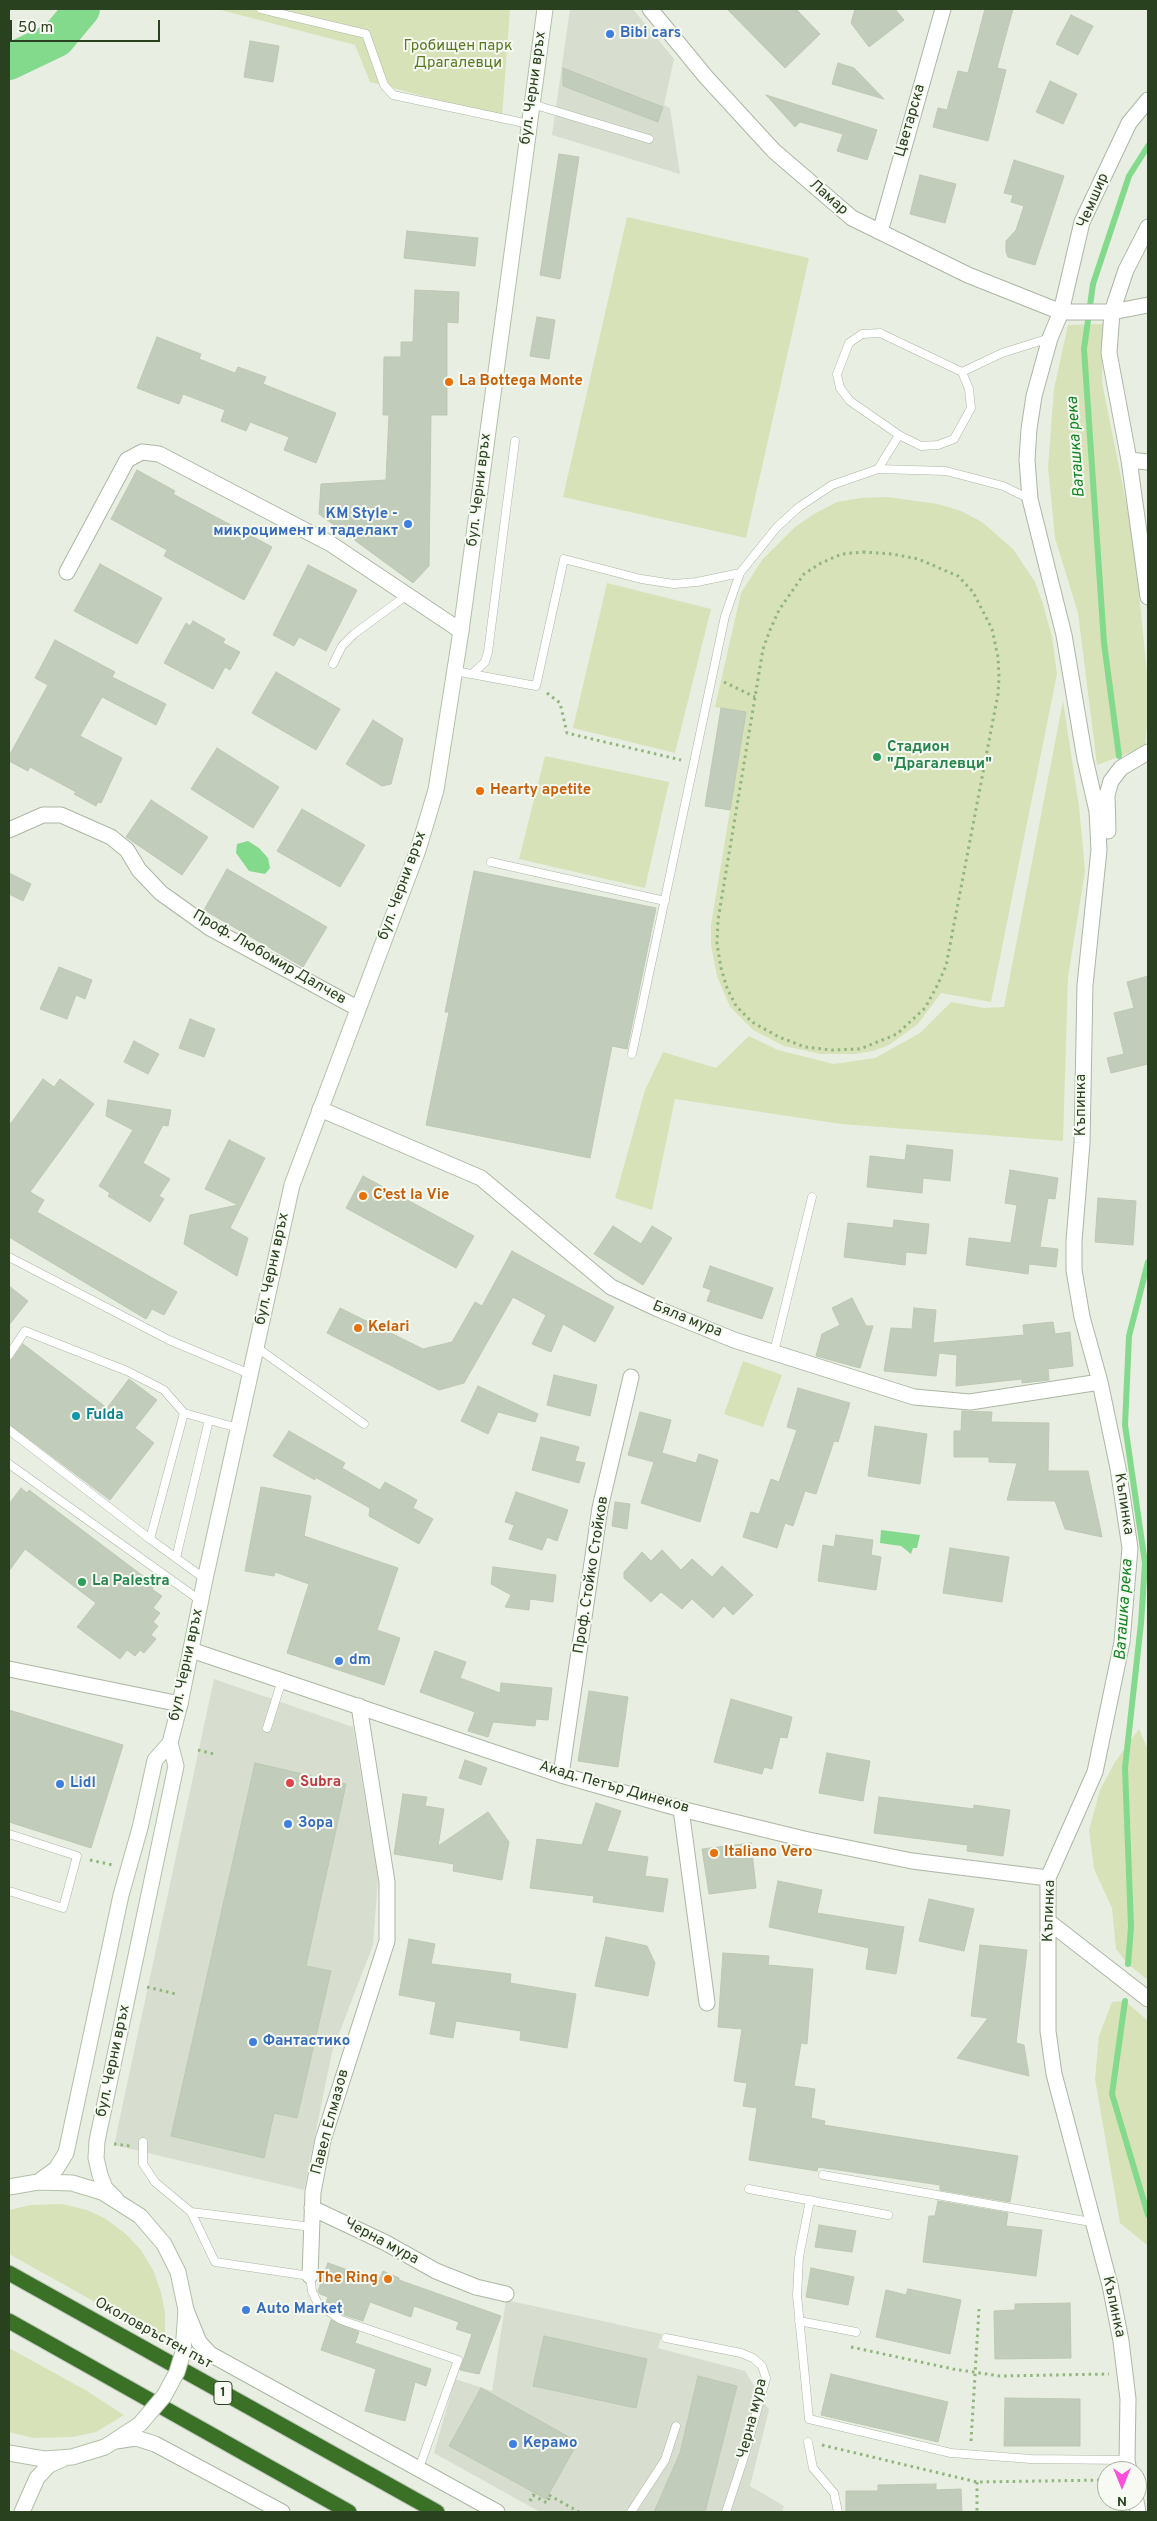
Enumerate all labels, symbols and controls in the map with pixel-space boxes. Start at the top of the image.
scale bar [12,10,162,42]
text: 50 m [18,19,53,38]
place label: Bibi cars [620,25,681,43]
marker: Bibi cars [604,28,616,40]
street label: бул. Черни връх [517,30,551,146]
park label: Гробищен парк Драгалевци [404,38,512,73]
street label: Цветарска [892,82,930,160]
street label: Чемшир [1074,171,1114,231]
street label: Ламар [805,176,851,220]
place label: La Bottega Monte [459,373,583,391]
marker: La Bottega Monte [443,376,455,388]
water label: Ваташка река [1064,396,1090,498]
street label: бул. Черни връх [464,432,496,548]
place label: KM Style - микроцимент и таделакт [213,506,398,541]
marker: KM Style - микроцимент и таделакт [402,518,414,530]
place label: Стадион "Драгалевци" [887,739,992,774]
marker: Стадион "Драгалевци" [871,751,883,763]
place label: Hearty apetite [490,782,591,800]
marker: Hearty apetite [474,785,486,797]
street label: бул. Черни връх [375,829,431,943]
street label: Проф. Любомир Далчев [189,907,349,1009]
street label: Къпинка [1073,1074,1091,1136]
place label: C’est la Vie [373,1187,449,1205]
marker: C’est la Vie [357,1190,369,1202]
street label: бул. Черни връх [252,1211,294,1327]
street label: Бяла мура [650,1298,724,1342]
place label: Kelari [368,1319,410,1337]
marker: Kelari [352,1322,364,1334]
place label: Fulda [86,1407,124,1425]
marker: Fulda [70,1410,82,1422]
street label: Къпинка [1109,1472,1137,1536]
street label: Проф. Стойко Стойков [571,1495,613,1655]
water label: Ваташка река [1112,1559,1138,1661]
place label: La Palestra [92,1573,170,1591]
marker: La Palestra [76,1576,88,1588]
street label: бул. Черни връх [166,1607,208,1723]
place label: dm [349,1652,371,1670]
marker: dm [333,1655,345,1667]
street label: Акад. Петър Динеков [537,1758,691,1818]
place label: Subra [300,1774,341,1792]
place label: Lidl [70,1775,96,1793]
marker: Subra [284,1777,296,1789]
marker: Lidl [54,1778,66,1790]
place label: Зора [298,1815,333,1833]
marker: Зора [282,1818,294,1830]
place label: Italiano Vero [724,1844,812,1862]
marker: Italiano Vero [708,1847,720,1859]
street label: Къпинка [1040,1880,1060,1942]
street label: бул. Черни връх [93,2003,135,2119]
place label: Фантастико [263,2033,350,2051]
marker: Фантастико [247,2036,259,2048]
street label: Павел Елмазов [308,2067,354,2177]
street label: Черна мура [341,2215,421,2269]
place label: The Ring [316,2270,378,2288]
marker: The Ring [382,2273,394,2285]
street label: Къпинка [1098,2275,1128,2339]
street label: Околовръстен път [91,2294,215,2374]
place label: Auto Market [256,2301,343,2319]
marker: Auto Market [240,2304,252,2316]
street label: Черна мура [734,2377,772,2461]
road number: 1 [214,2382,232,2404]
place label: Керамо [523,2435,577,2453]
marker: Керамо [507,2438,519,2450]
north arrow [1097,2461,1147,2511]
text: N [1117,2492,1127,2509]

